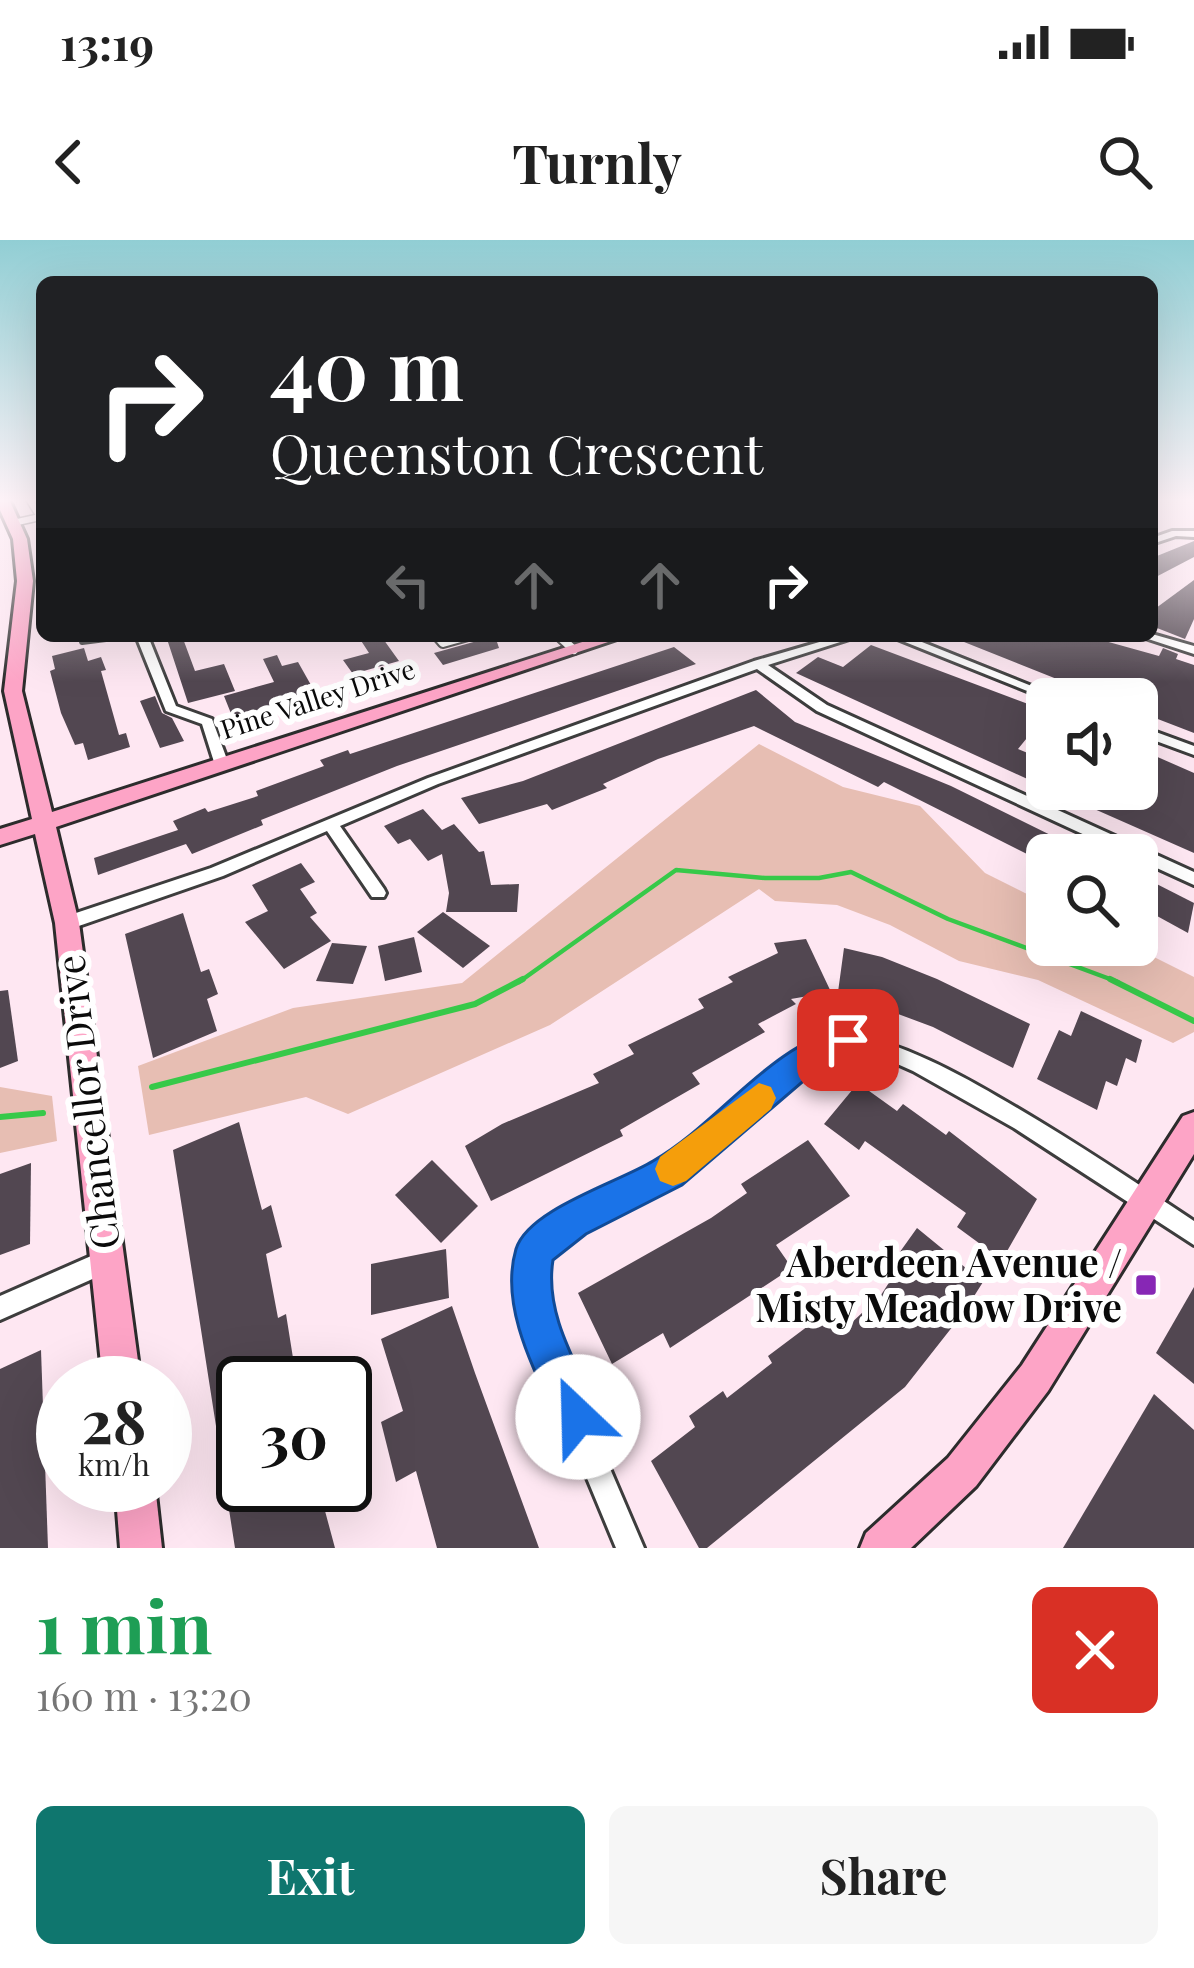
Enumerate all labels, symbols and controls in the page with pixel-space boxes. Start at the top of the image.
text: 13:19 [60,12,154,72]
text: Turnly [512,126,682,198]
icon: back [36,129,102,195]
icon: search [1092,129,1158,195]
text: 40 m [270,310,464,422]
icon: right [72,324,228,480]
text: Queenston Crescent [270,417,763,489]
icon: left [375,552,441,618]
icon: ahead [501,552,567,618]
icon: ahead [627,552,693,618]
icon: right [753,552,819,618]
street label: Pine Valley Drive [216,650,419,746]
map controls [1026,678,1158,966]
button: sound [1026,678,1158,810]
button: search [1026,834,1158,966]
street label: Chancellor Drive [42,952,130,1252]
pin [797,989,899,1091]
icon: arrive [815,1007,881,1073]
place label: Aberdeen Avenue / Misty Meadow Drive [755,1235,1122,1332]
marker: Aberdeen Avenue / Misty Meadow Drive [1133,1272,1159,1298]
position arrow [515,1354,641,1480]
speed limit sign: 30 [216,1356,372,1512]
text: 28 [81,1379,147,1459]
text: km/h [78,1444,150,1484]
text: 1 min [36,1576,212,1672]
button: close [1032,1587,1158,1713]
text: 160 m · 13:20 [36,1669,252,1721]
button: Exit [36,1806,585,1944]
button: Share [609,1806,1158,1944]

